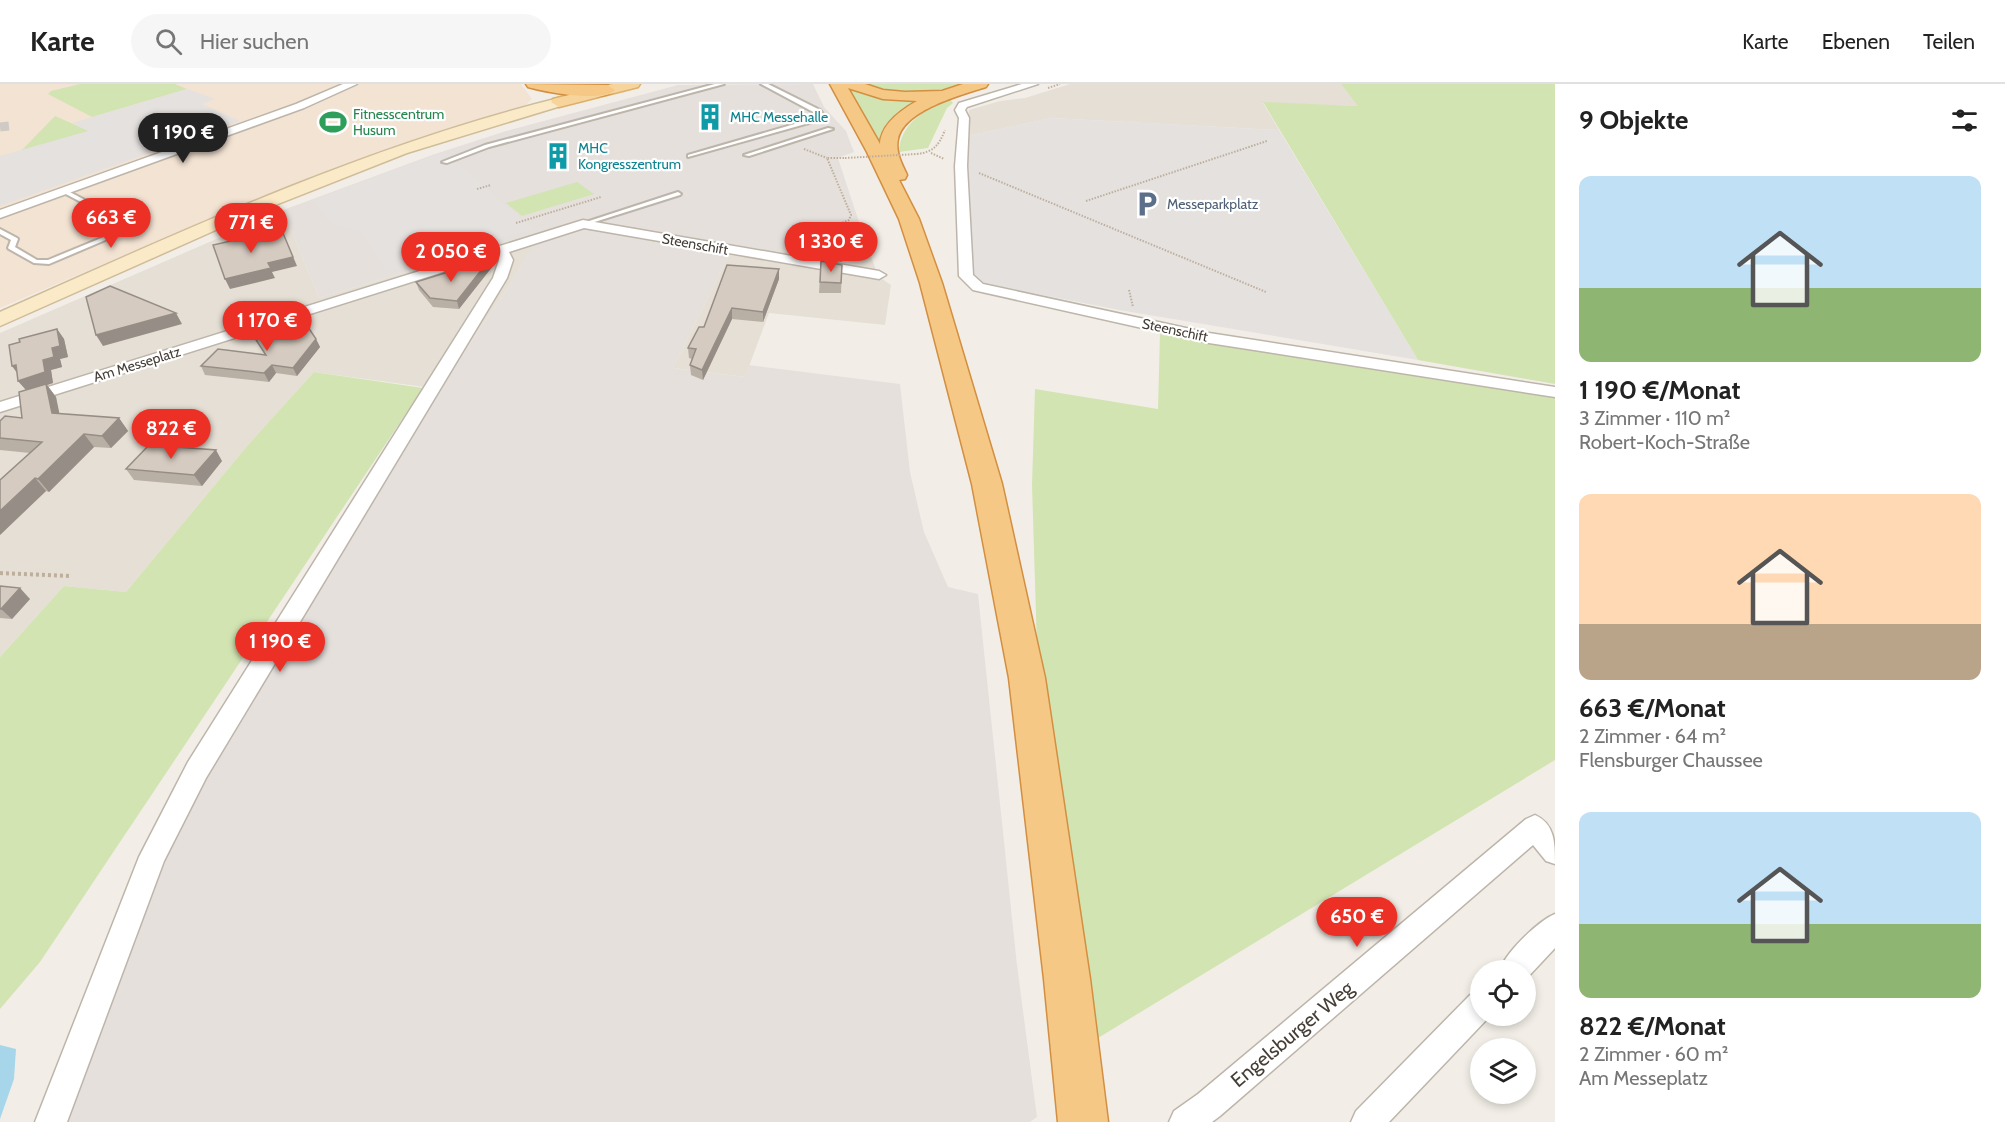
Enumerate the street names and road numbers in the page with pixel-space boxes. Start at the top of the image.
street label: Steenschift [661,229,730,259]
street label: Steenschift [1140,314,1210,346]
street label: Am Messeplatz [91,342,183,386]
street label: Engelsburger Weg [1226,975,1359,1092]

